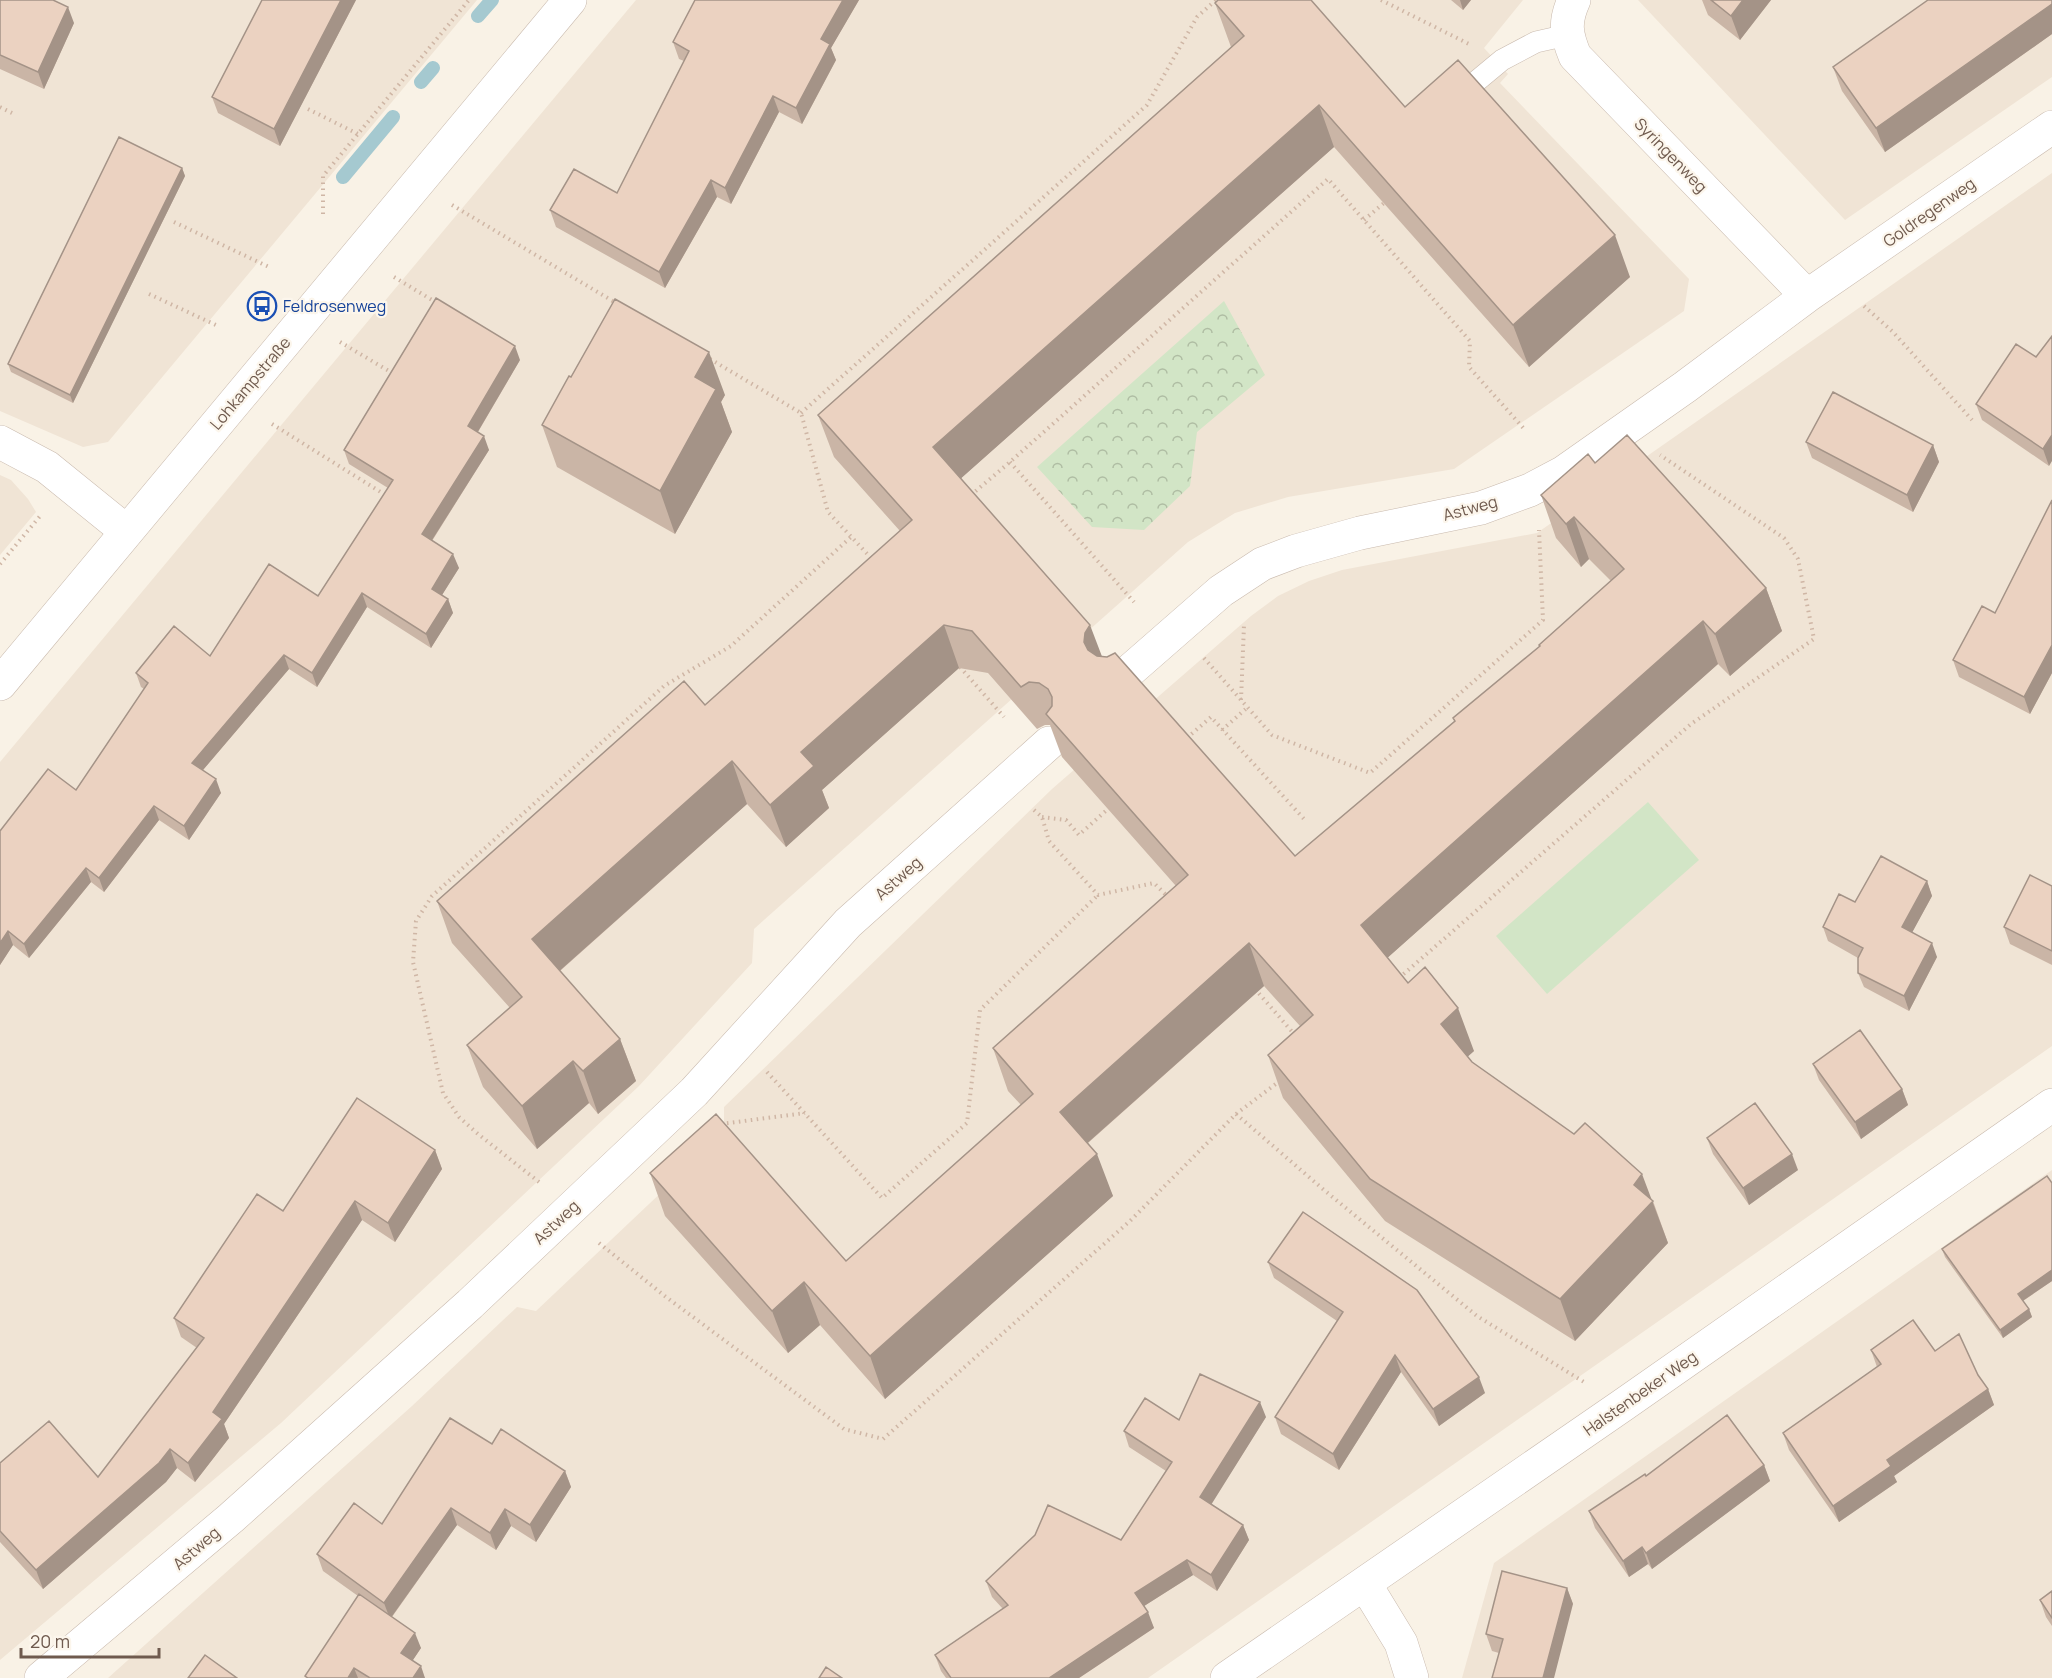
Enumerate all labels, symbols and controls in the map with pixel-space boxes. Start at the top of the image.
street label: Syringenweg [1630,113,1712,197]
street label: Goldregenweg [1879,172,1979,252]
bus stop icon: Feldrosenweg [246,290,278,322]
place label: Feldrosenweg [283,295,386,317]
street label: Lohkampstraße [205,332,295,434]
street label: Astweg [1440,490,1500,526]
street label: Astweg [870,851,926,905]
street label: Astweg [528,1195,584,1249]
street label: Halstenbeker Weg [1579,1345,1701,1441]
street label: Astweg [168,1521,224,1575]
scale bar [21,1621,159,1659]
text: 20 m [30,1629,70,1653]

